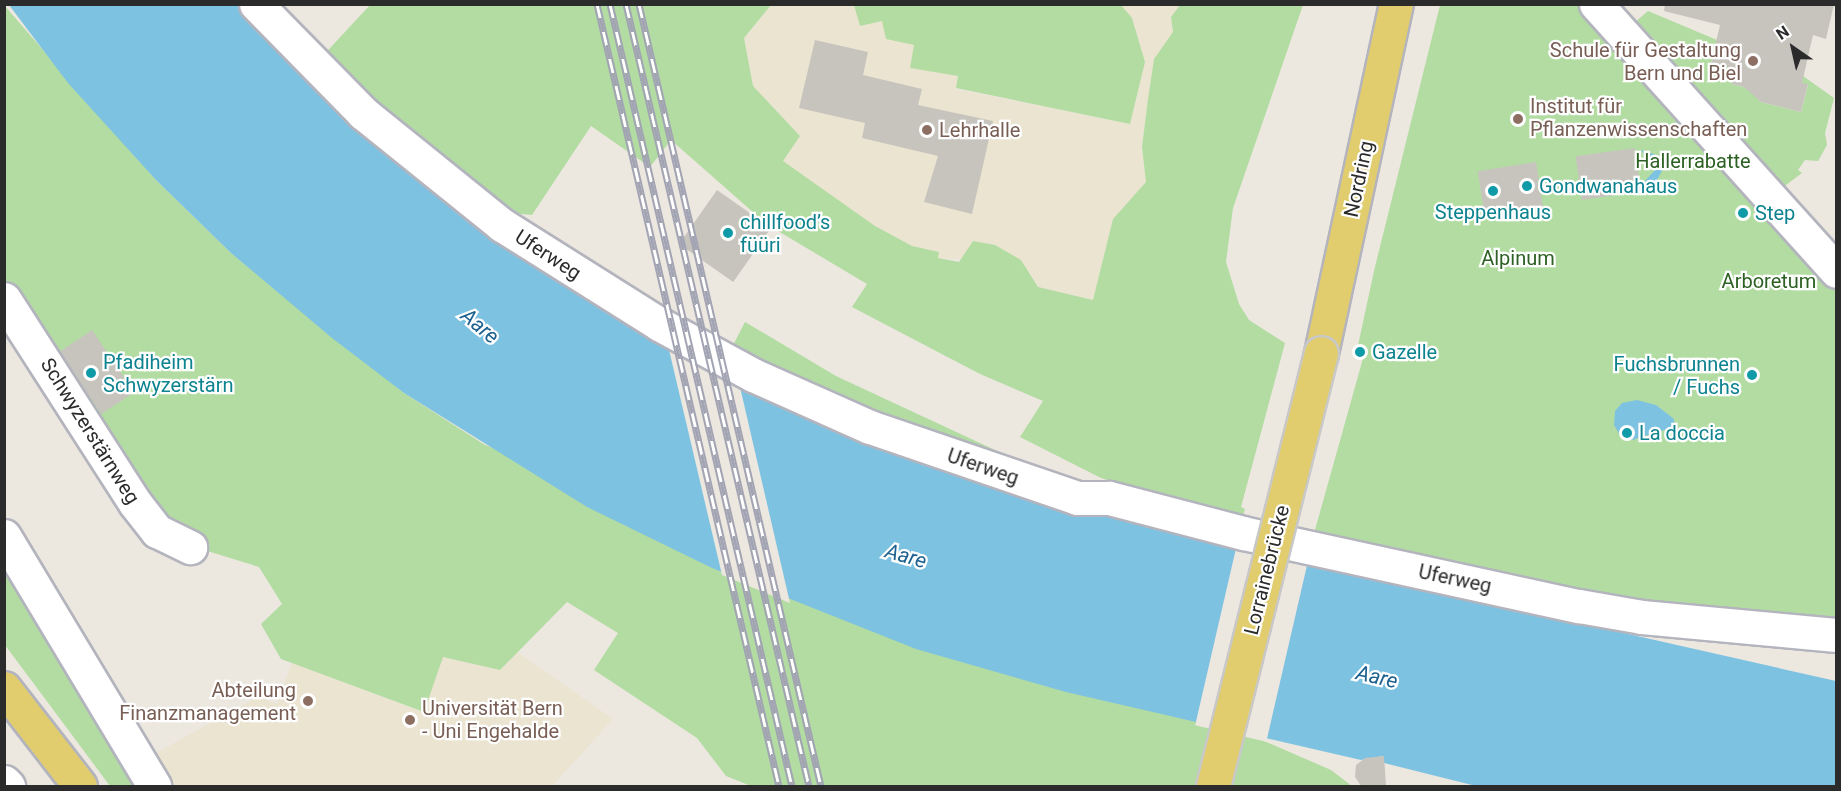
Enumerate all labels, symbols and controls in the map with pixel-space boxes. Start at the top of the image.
north arrow [1763,18,1823,78]
text: N [1773,22,1793,44]
place label: Schule für Gestaltung Bern und Biel [1550,38,1741,85]
marker: Schule für Gestaltung Bern und Biel [1746,54,1760,68]
place label: Institut für Pflanzenwissenschaften [1530,95,1747,142]
marker: Institut für Pflanzenwissenschaften [1511,112,1525,126]
place label: Lehrhalle [939,118,1020,142]
marker: Lehrhalle [920,123,934,137]
street label: Nordring [1339,139,1379,219]
park label: Hallerrabatte [1635,149,1751,173]
place label: Gondwanahaus [1539,174,1677,198]
marker: Gondwanahaus [1520,179,1534,193]
marker: Steppenhaus [1486,184,1500,198]
place label: Steppenhaus [1435,200,1551,224]
place label: Step [1755,201,1795,225]
marker: Step [1736,206,1750,220]
place label: chillfood’s füüri [740,210,830,257]
street label: Uferweg [510,225,586,285]
marker: chillfood’s füüri [721,226,735,240]
park label: Alpinum [1481,246,1555,270]
park label: Arboretum [1722,269,1816,293]
water label: Aare [456,303,504,349]
place label: Gazelle [1372,340,1437,364]
marker: Gazelle [1353,345,1367,359]
place label: Pfadiheim Schwyzerstärn [103,350,234,397]
place label: Fuchsbrunnen / Fuchs [1614,352,1740,399]
street label: Schwyzerstärnweg [35,354,145,508]
marker: Pfadiheim Schwyzerstärn [84,366,98,380]
marker: Fuchsbrunnen / Fuchs [1745,368,1759,382]
place label: La doccia [1639,421,1725,445]
marker: La doccia [1620,426,1634,440]
street label: Uferweg [944,444,1022,490]
street label: Lorrainebrücke [1239,503,1295,637]
water label: Aare [882,538,930,574]
street label: Uferweg [1416,560,1494,598]
water label: Aare [1354,660,1400,694]
place label: Abteilung Finanzmanagement [119,678,296,725]
marker: Abteilung Finanzmanagement [301,694,315,708]
place label: Universität Bern - Uni Engehalde [422,696,563,743]
marker: Universität Bern - Uni Engehalde [403,713,417,727]

